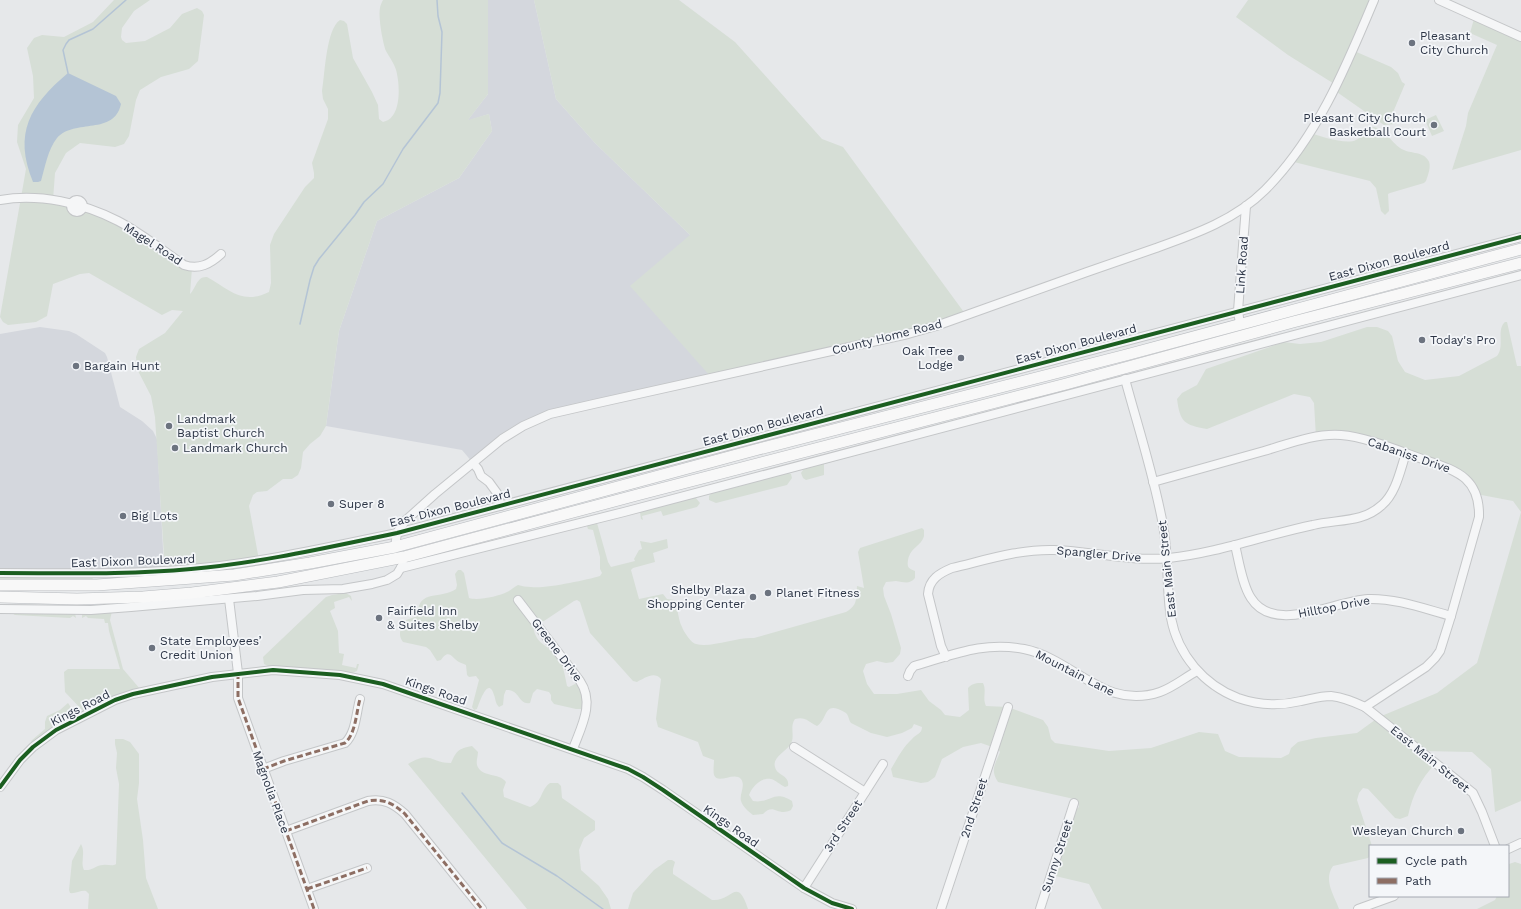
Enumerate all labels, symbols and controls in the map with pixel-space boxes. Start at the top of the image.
place label: Pleasant City Church [1420,29,1488,57]
marker: Pleasant City Church [1407,38,1417,48]
place label: Pleasant City Church Basketball Court [1303,111,1426,139]
marker: Pleasant City Church Basketball Court [1429,120,1439,130]
street label: Magel Road [121,220,185,268]
street label: Link Road [1233,236,1251,294]
street label: East Dixon Boulevard [1327,238,1451,284]
street label: County Home Road [831,317,943,357]
street label: East Dixon Boulevard [1014,321,1138,367]
place label: Today's Pro [1430,333,1496,347]
marker: Today's Pro [1417,335,1427,345]
place label: Oak Tree Lodge [902,344,953,372]
marker: Oak Tree Lodge [956,353,966,363]
place label: Bargain Hunt [84,359,160,373]
marker: Bargain Hunt [71,361,81,371]
street label: East Dixon Boulevard [701,403,825,449]
place label: Landmark Baptist Church [177,412,265,440]
marker: Landmark Baptist Church [164,421,174,431]
street label: Cabaniss Drive [1366,434,1452,476]
place label: Landmark Church [183,441,288,455]
marker: Landmark Church [170,443,180,453]
street label: East Dixon Boulevard [388,486,512,530]
place label: Super 8 [339,497,385,511]
marker: Super 8 [326,499,336,509]
place label: Big Lots [131,509,178,523]
marker: Big Lots [118,511,128,521]
street label: East Main Street [1155,520,1179,618]
street label: Spangler Drive [1056,543,1142,565]
street label: East Dixon Boulevard [71,552,195,570]
place label: Shelby Plaza Shopping Center [647,583,745,611]
place label: Planet Fitness [776,586,860,600]
marker: Planet Fitness [763,588,773,598]
marker: Shelby Plaza Shopping Center [748,592,758,602]
street label: Hilltop Drive [1297,593,1371,621]
place label: Fairfield Inn & Suites Shelby [387,604,479,632]
marker: Fairfield Inn & Suites Shelby [374,613,384,623]
street label: Greene Drive [529,616,585,684]
place label: State Employees’ Credit Union [160,634,262,662]
marker: State Employees’ Credit Union [147,643,157,653]
street label: Mountain Lane [1033,647,1117,699]
street label: Kings Road [403,674,469,708]
street label: Kings Road [48,687,112,729]
street label: East Main Street [1388,723,1472,795]
street label: Magnolia Place [250,749,292,835]
street label: 2nd Street [958,776,990,840]
street label: 3rd Street [821,797,865,855]
street label: Kings Road [701,802,761,850]
street label: Sunny Street [1039,818,1075,894]
place label: Wesleyan Church [1352,824,1453,838]
marker: Wesleyan Church [1456,826,1466,836]
legend [1369,845,1509,897]
text: Cycle path [1405,854,1467,868]
text: Path [1405,874,1431,888]

